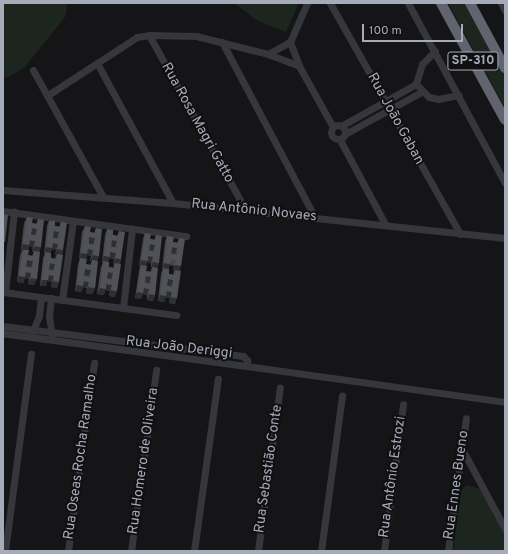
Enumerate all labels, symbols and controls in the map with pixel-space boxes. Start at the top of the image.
scale bar [364,16,465,42]
text: 100 m [369,23,402,39]
road number: SP-310 [447,50,499,72]
street label: Rua Rosa Magri Gatto [157,60,237,186]
street label: Rua João Gaban [363,70,427,168]
street label: Rua Antônio Novaes [190,196,318,226]
street label: Rua João Deriggi [125,333,233,363]
street label: Rua Oseas Rocha Ramalho [61,373,101,541]
street label: Rua Homero de Oliveira [125,387,163,535]
street label: Rua Sebastião Conte [252,404,286,534]
street label: Rua Antônio Estrozi [376,415,410,539]
street label: Rua Ennes Bueno [441,429,473,541]

